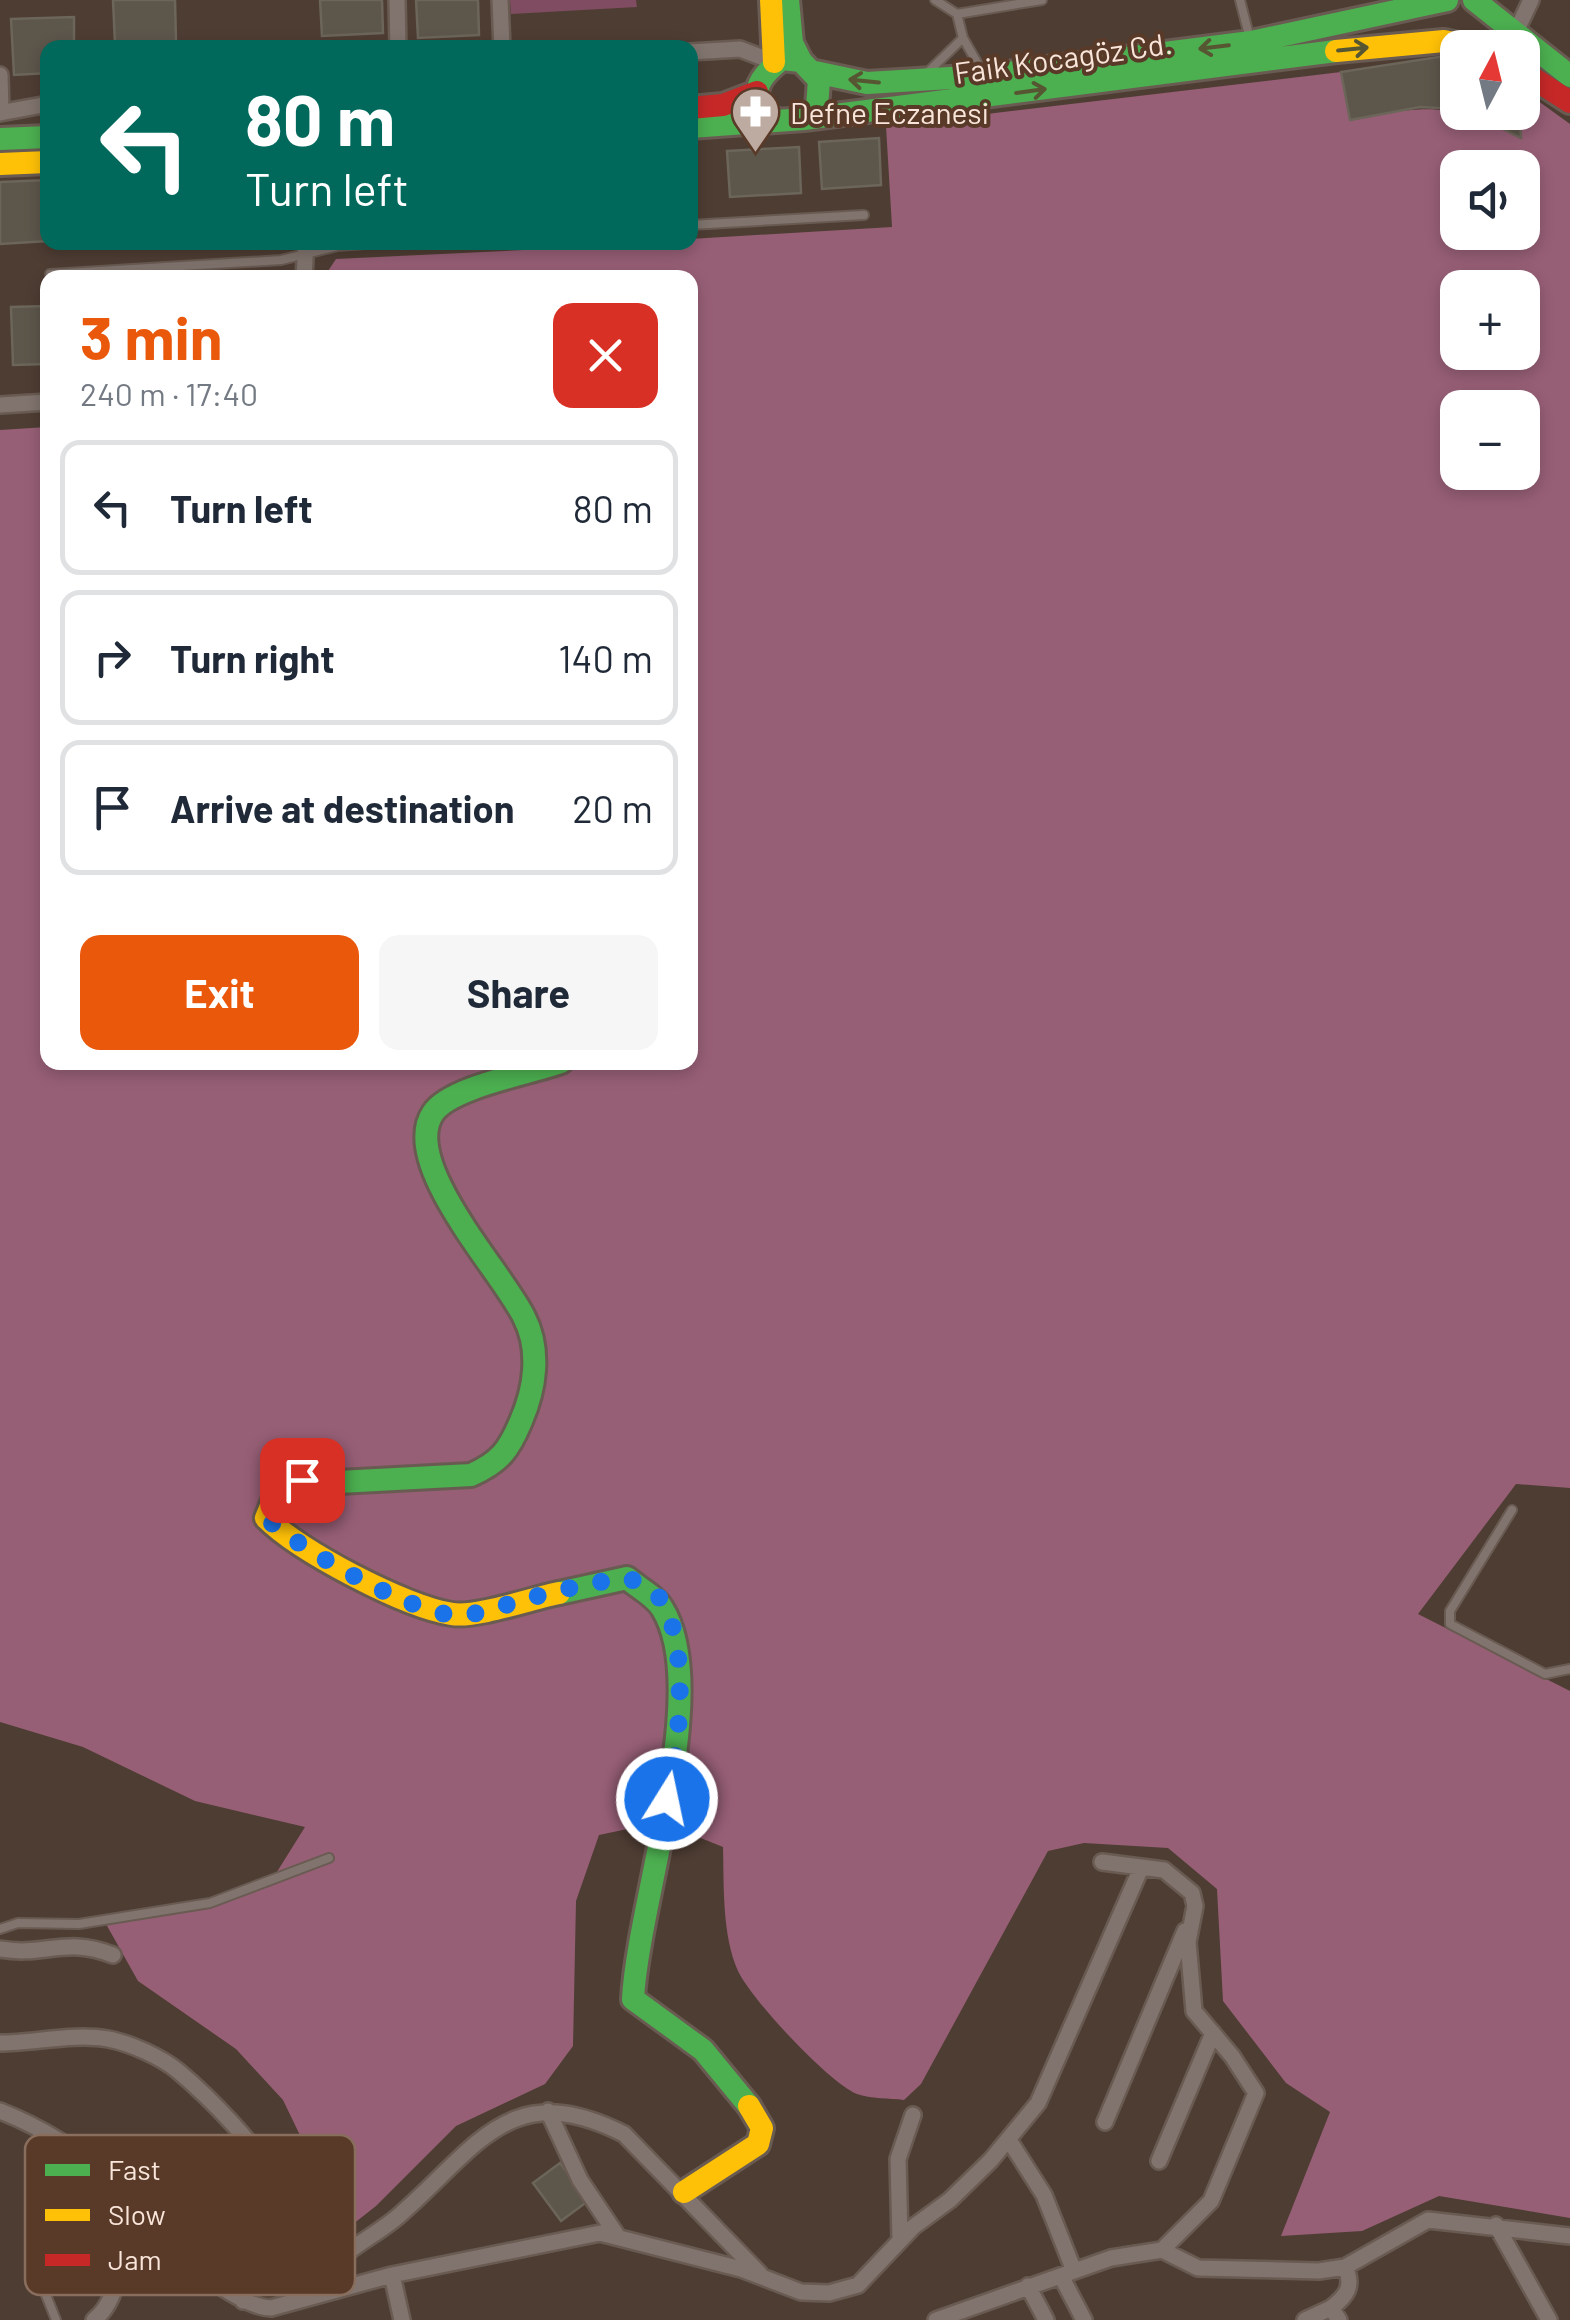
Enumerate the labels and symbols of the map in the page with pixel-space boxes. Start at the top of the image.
street label: Faik Kocagöz Cd. [952,24,1174,90]
north arrow [1440,30,1540,130]
one-way arrow [1198,38,1231,57]
one-way arrow [1336,39,1368,58]
one-way arrow [849,71,881,90]
one-way arrow [1014,82,1046,100]
pharmacy icon: Defne Eczanesi [729,86,781,154]
place label: Defne Eczanesi [790,94,989,130]
pin [260,1438,345,1523]
position arrow [615,1747,719,1851]
legend [25,2135,355,2295]
text: Fast [108,2152,161,2186]
text: Slow [108,2197,166,2231]
text: Jam [108,2242,162,2276]

